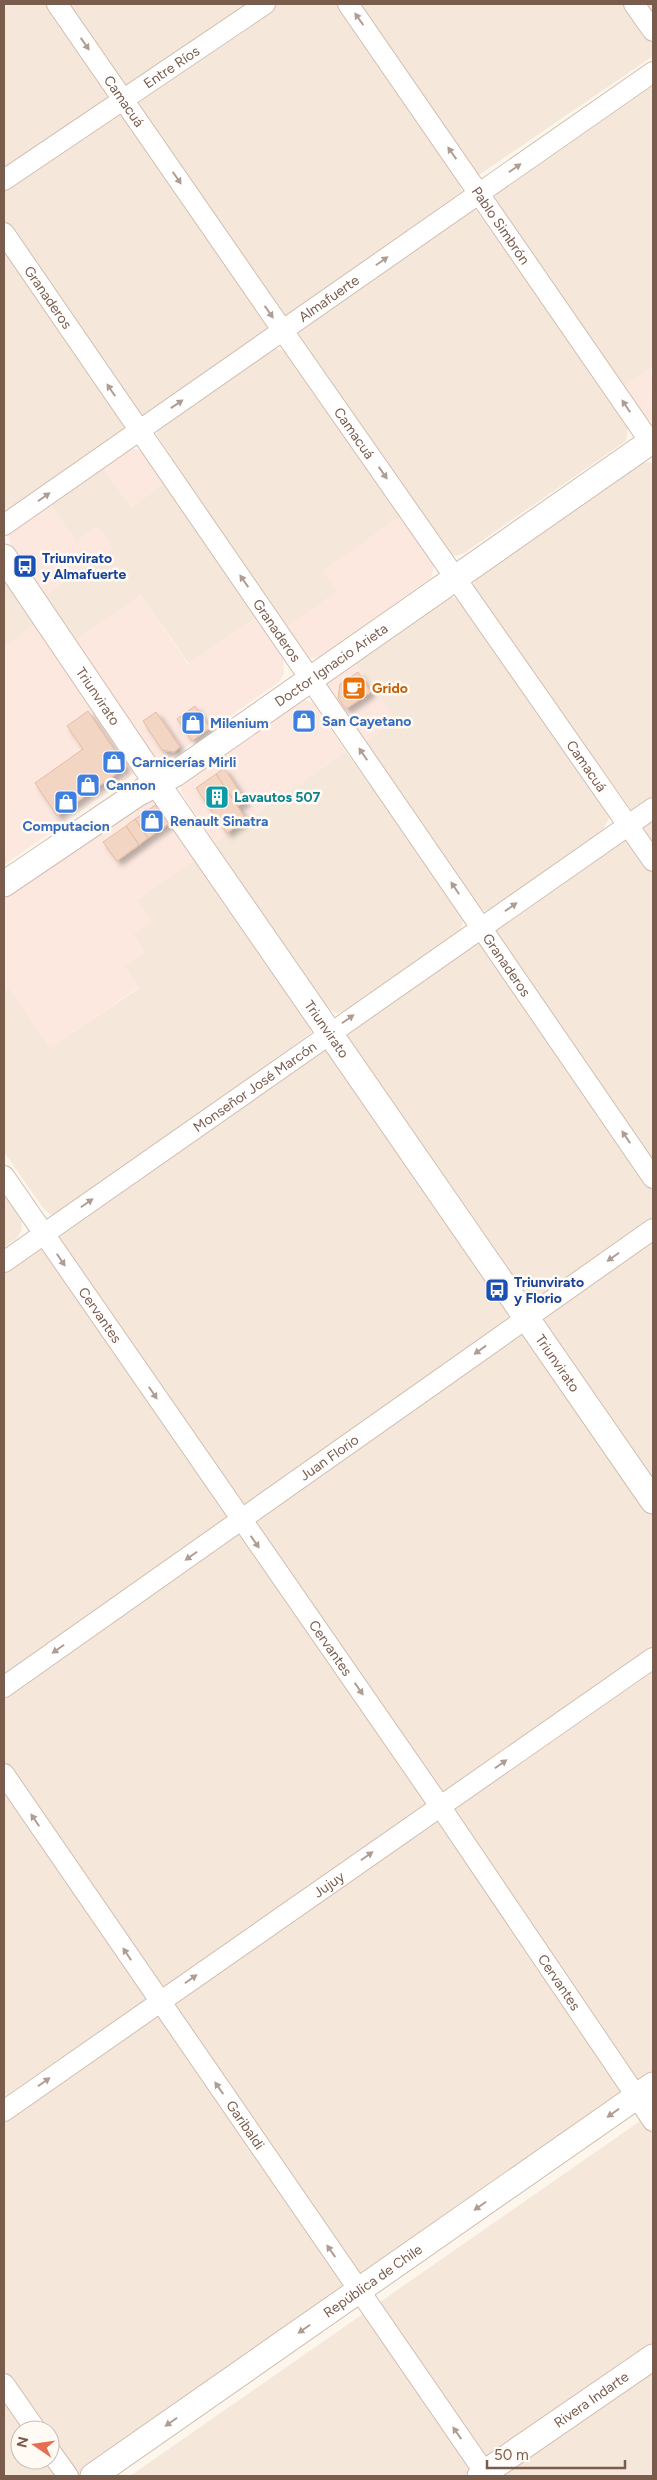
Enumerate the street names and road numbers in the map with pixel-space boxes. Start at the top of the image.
street label: Entre Ríos [140,42,203,92]
street label: Camacuá [100,72,148,130]
street label: Pablo Simbrón [468,183,534,268]
street label: Granaderos [21,263,76,332]
street label: Almafuerte [295,271,363,325]
street label: Camacuá [330,404,378,462]
street label: Granaderos [249,596,304,665]
street label: Doctor Ignacio Arieta [271,620,391,710]
street label: Triunvirato [72,664,124,728]
street label: Camacuá [563,737,610,795]
street label: Granaderos [479,930,534,1000]
street label: Triunvirato [301,997,353,1061]
street label: Monseñor José Marcón [190,1038,320,1136]
street label: Cervantes [75,1284,125,1346]
street label: Triunvirato [532,1331,584,1395]
street label: Juan Florio [296,1431,362,1484]
street label: Cervantes [305,1617,356,1679]
street label: Jujuy [310,1867,348,1901]
street label: Cervantes [534,1951,584,2014]
street label: Garibaldi [223,2097,268,2153]
street label: República de Chile [320,2240,426,2321]
street label: Rivera Indarte [551,2368,632,2431]

